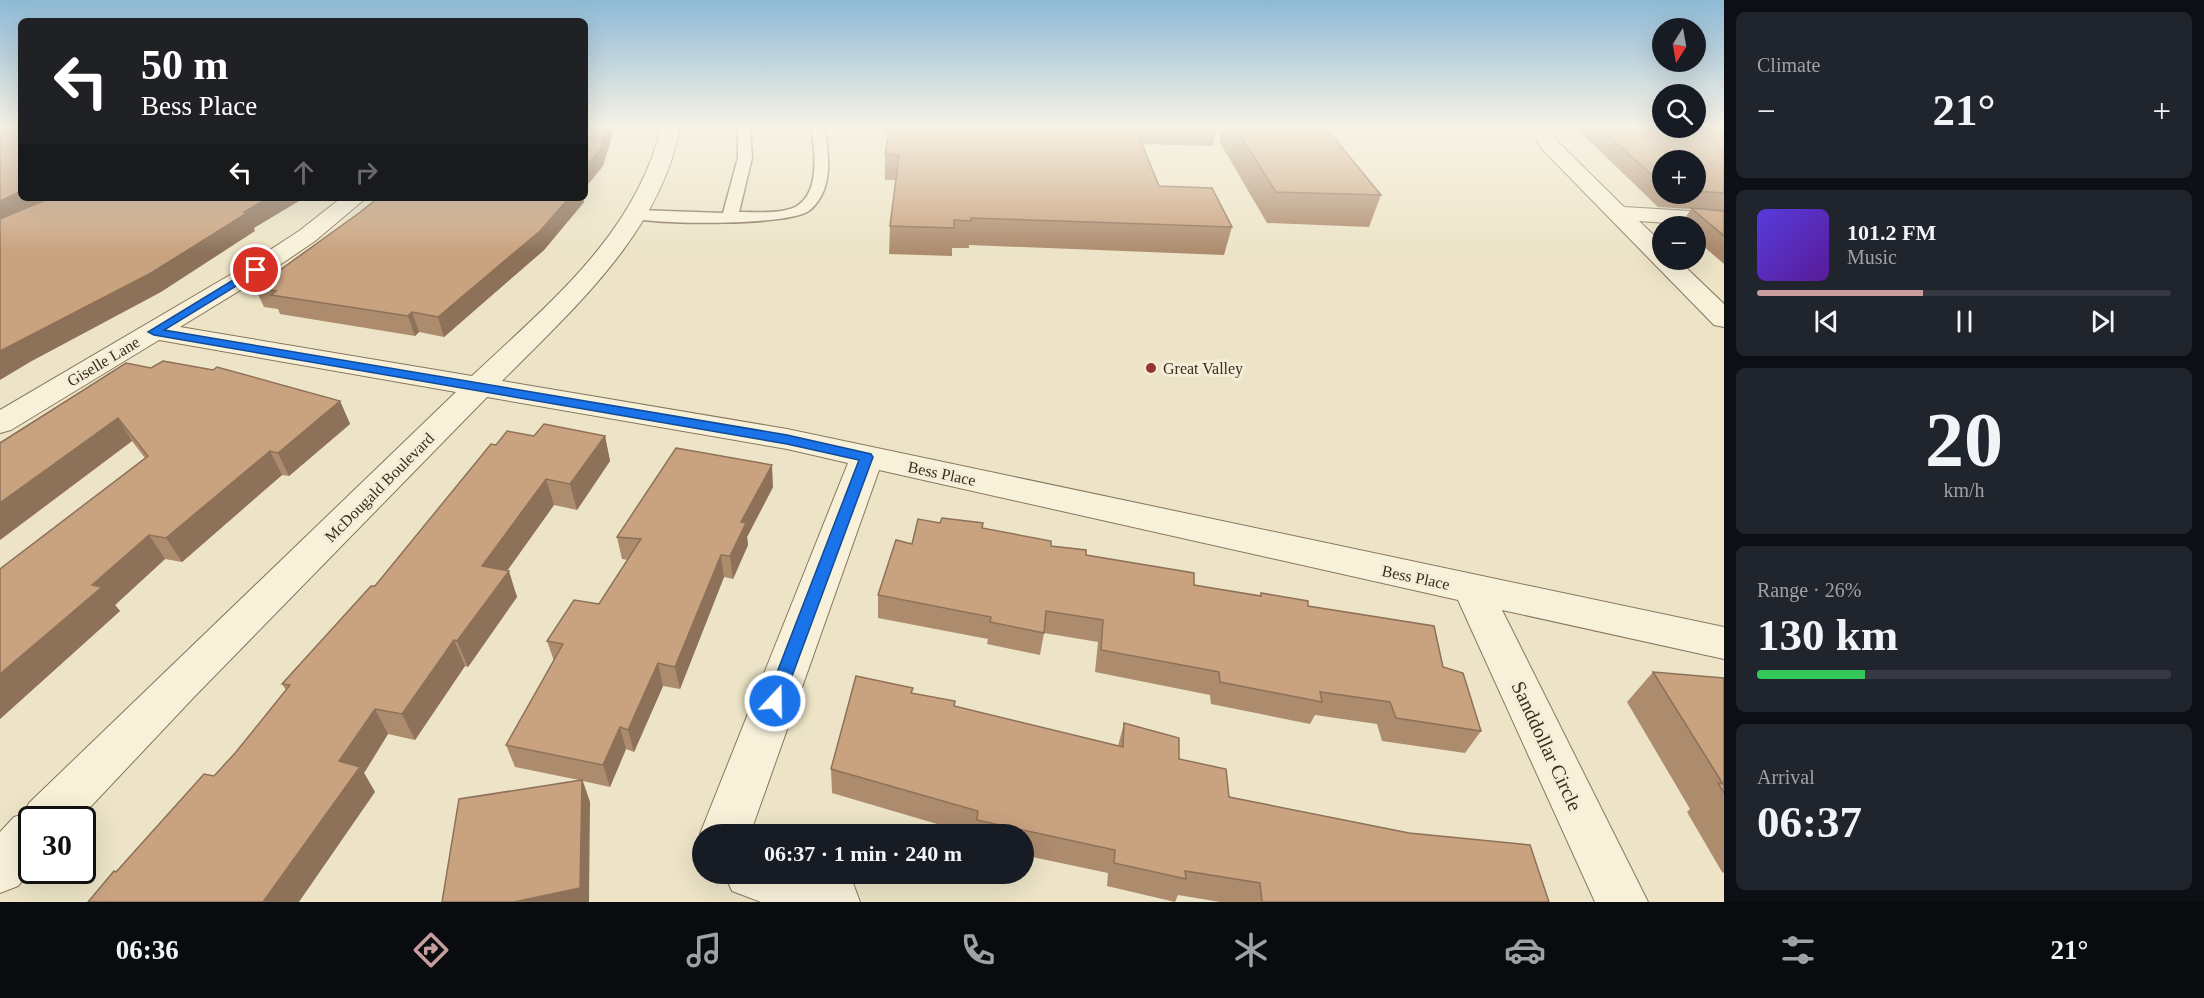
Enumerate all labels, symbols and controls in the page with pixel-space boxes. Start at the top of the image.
north arrow [1652,18,1706,72]
map controls [1652,18,1706,270]
icon: left [42,42,120,120]
text: 50 m [141,42,229,88]
text: Climate [1757,54,1820,76]
button: search [1652,84,1706,138]
text: 21° [1933,85,1996,135]
text: Bess Place [141,91,257,121]
text: − [1757,93,1776,129]
text: + [2152,93,2171,129]
button: + [1652,150,1706,204]
icon: left [224,156,257,189]
icon: ahead [287,156,320,189]
icon: right [350,156,383,189]
button: − [1652,216,1706,270]
text: 101.2 FM [1847,220,1936,245]
pin [230,244,281,295]
text: Music [1847,246,1897,268]
icon: arrive [239,253,272,286]
icon: previous [1810,305,1843,338]
icon: pause [1948,305,1981,338]
icon: next [2086,305,2119,338]
street label: Giselle Lane [64,333,142,390]
place label: Great Valley [1163,360,1243,378]
marker: Great Valley [1144,361,1158,375]
text: 20 [1925,396,2003,483]
street label: McDougald Boulevard [321,429,438,546]
street label: Bess Place [906,458,977,489]
text: km/h [1943,479,1985,501]
street label: Bess Place [1380,562,1451,593]
text: Range · 26% [1757,579,1861,601]
text: 130 km [1757,610,1898,660]
position arrow [743,669,807,733]
street label: Sanddollar Circle [1507,678,1587,814]
text: Arrival [1757,766,1815,788]
text: 06:37 [1757,797,1862,847]
speed limit sign: 30 [18,806,96,884]
text: 06:37 · 1 min · 240 m [764,841,962,866]
icon: directions [410,929,452,971]
icon: music [683,929,725,971]
icon: phone [957,929,999,971]
icon: climate [1230,929,1272,971]
icon: car [1504,929,1546,971]
icon: filters [1777,929,1819,971]
text: 06:36 [116,935,179,965]
text: 21° [2050,935,2088,965]

